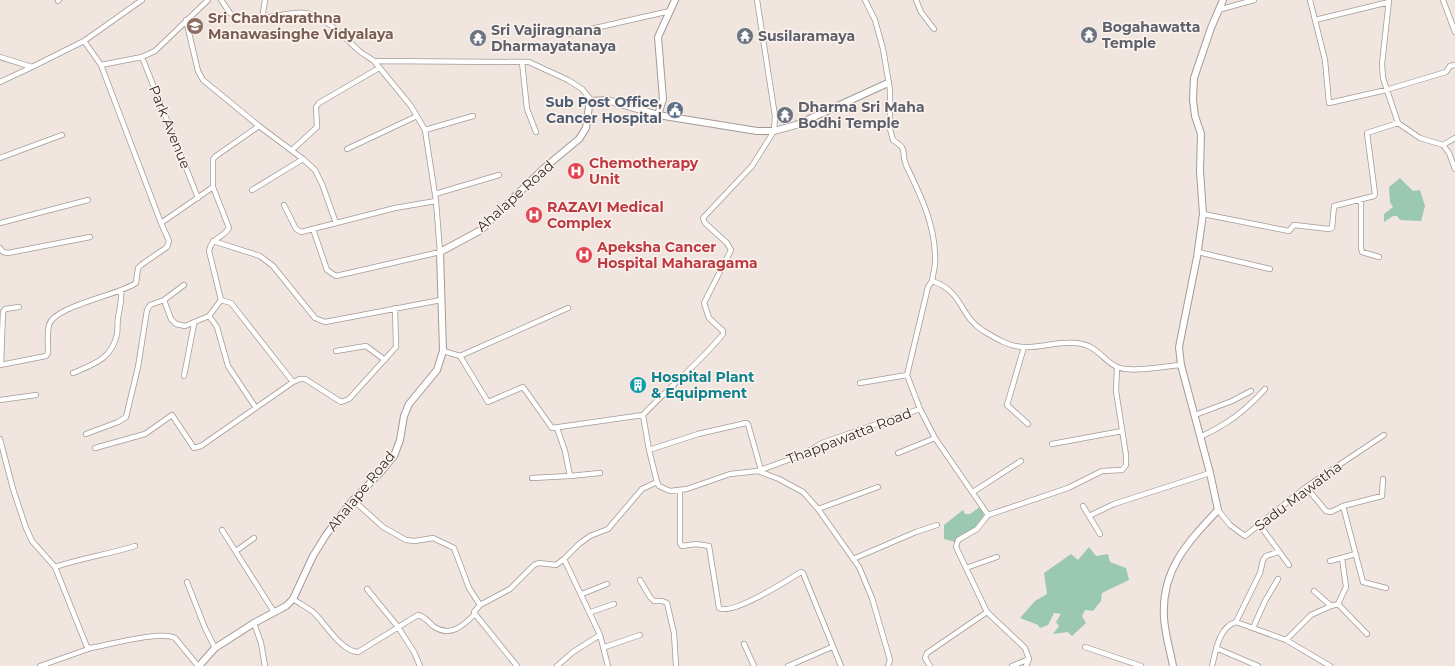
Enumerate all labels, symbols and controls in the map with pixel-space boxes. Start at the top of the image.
place label: Sri Chandrarathna Manawasinghe Vidyalaya [208,9,394,43]
school or university icon: Sri Chandrarathna Manawasinghe Vidyalaya [185,16,205,36]
place label: Bogahawatta Temple [1102,18,1200,52]
place label: Sri Vajiragnana Dharmayatanaya [491,21,616,55]
temple icon: Bogahawatta Temple [1079,25,1099,45]
temple icon: Susilaramaya [735,26,755,46]
place label: Susilaramaya [758,27,855,45]
temple icon: Sri Vajiragnana Dharmayatanaya [468,28,488,48]
street label: Park Avenue [145,83,195,171]
place label: Sub Post Office, Cancer Hospital [545,93,662,127]
place label: Dharma Sri Maha Bodhi Temple [798,98,925,132]
public building icon: Sub Post Office, Cancer Hospital [665,100,685,120]
temple icon: Dharma Sri Maha Bodhi Temple [775,105,795,125]
place label: Chemotherapy Unit [589,154,699,188]
street label: Ahalape Road [473,157,557,235]
hospital icon: Chemotherapy Unit [566,161,586,181]
place label: RAZAVI Medical Complex [547,198,664,232]
hospital icon: RAZAVI Medical Complex [524,205,544,225]
place label: Apeksha Cancer Hospital Maharagama [596,238,758,272]
hospital icon: Apeksha Cancer Hospital Maharagama [574,245,594,265]
place label: Hospital Plant & Equipment [651,368,754,402]
building icon: Hospital Plant & Equipment [628,375,648,395]
street label: Thappawatta Road [784,404,914,468]
street label: Ahalape Road [323,447,399,535]
street label: Sadu Mawatha [1251,457,1345,535]

